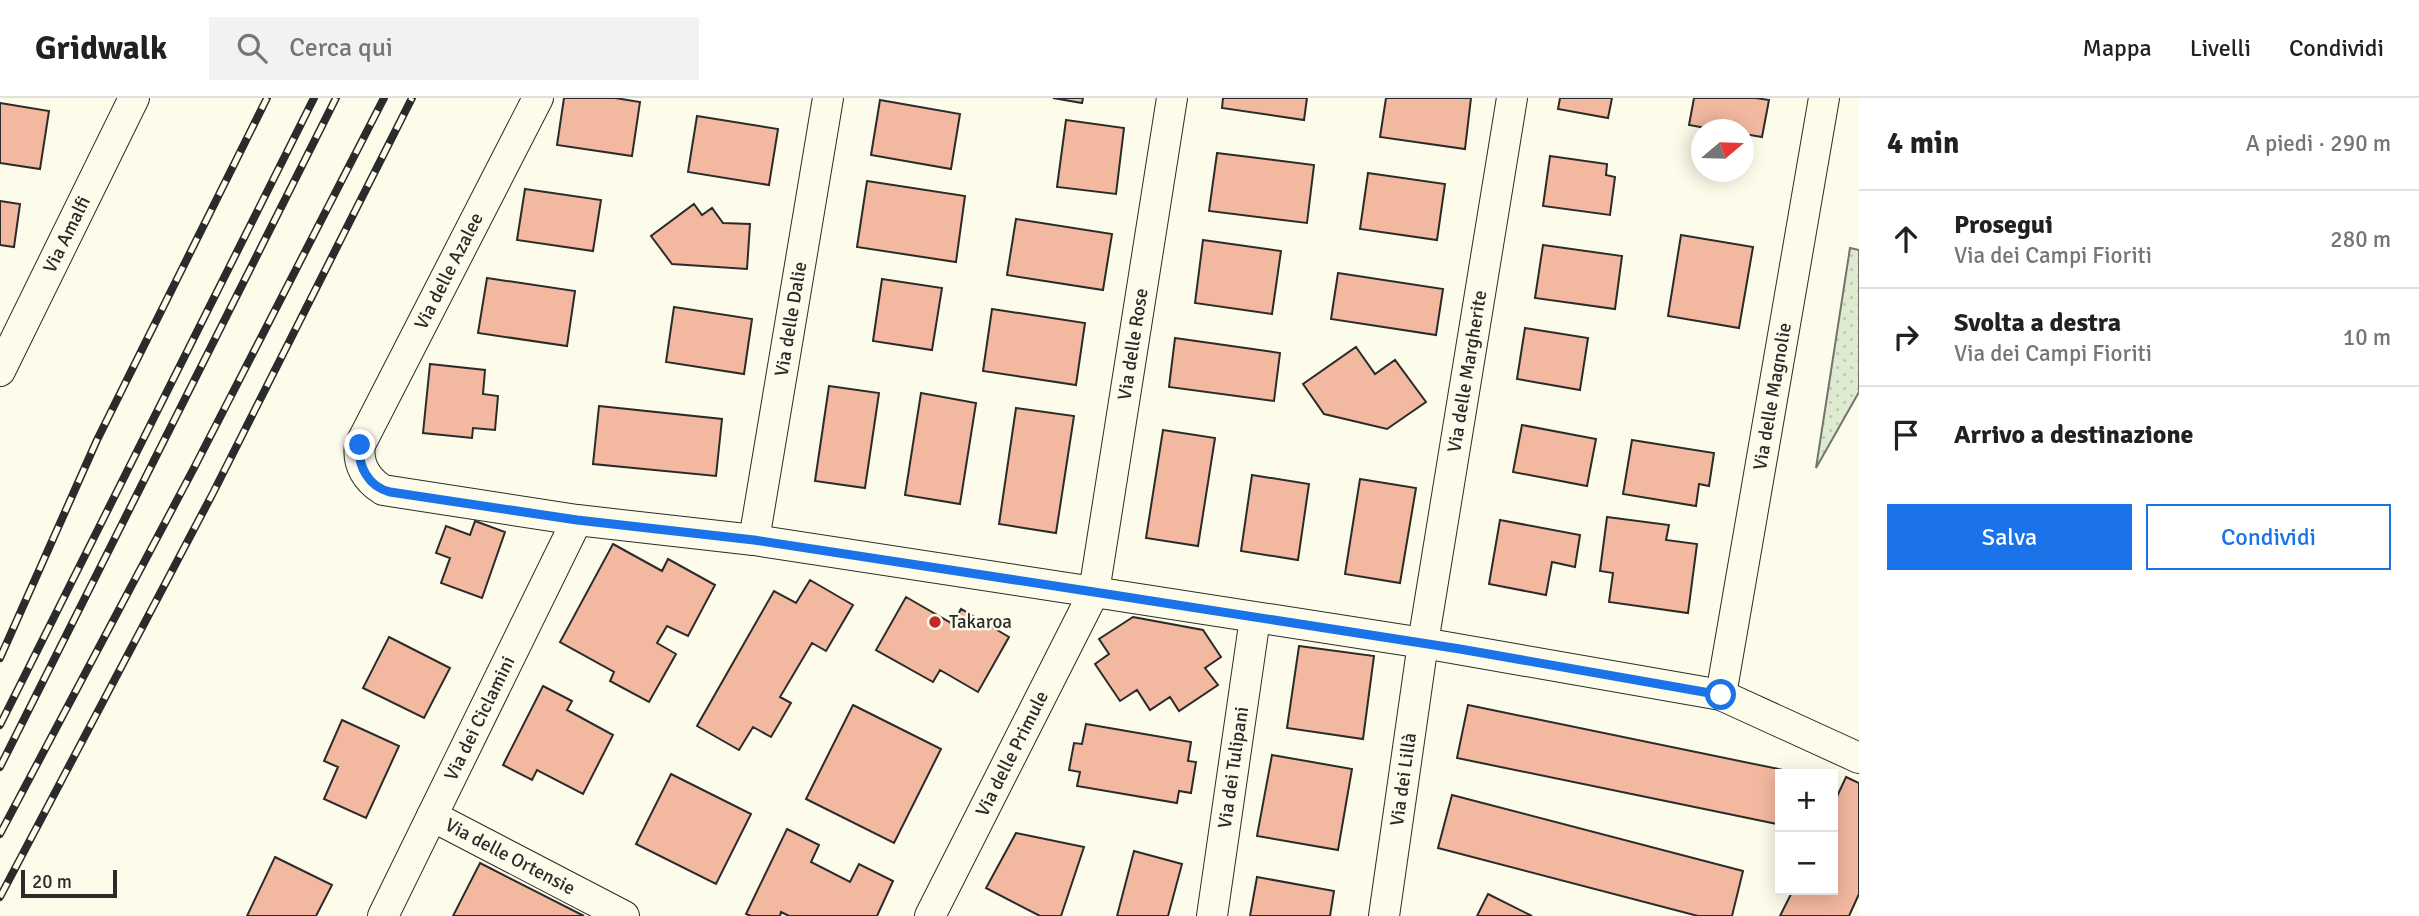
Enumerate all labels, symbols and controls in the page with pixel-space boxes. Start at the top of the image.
search box [209,17,699,80]
text: Gridwalk [35,28,167,69]
icon: search [233,29,271,67]
text: Cerca qui [289,32,393,64]
text: Mappa [2083,33,2152,63]
text: Livelli [2190,33,2251,63]
text: Condividi [2289,33,2384,63]
north arrow [1691,119,1754,182]
text: 4 min [1887,125,1959,162]
text: A piedi · 290 m [2246,129,2391,158]
street label: Via Amalfi [38,192,96,277]
street label: Via delle Azalee [409,208,489,334]
text: Prosegui [1954,209,2053,241]
icon: ahead [1887,220,1925,258]
text: 280 m [2330,225,2391,254]
text: Via dei Campi Fioriti [1954,241,2152,270]
street label: Via delle Dalie [770,260,812,378]
street label: Via delle Rose [1112,287,1154,402]
street label: Via delle Margherite [1442,288,1492,454]
text: Svolta a destra [1954,307,2121,339]
icon: right [1887,318,1925,356]
street label: Via delle Magnolie [1748,321,1797,472]
text: 10 m [2343,323,2391,352]
text: Via dei Campi Fioriti [1954,339,2152,368]
icon: arrive [1887,416,1925,454]
text: Arrivo a destinazione [1954,419,2194,451]
route end [344,429,375,460]
button: Salva [1887,504,2132,570]
button: Condividi [2146,504,2391,570]
place label: Takaroa [949,610,1012,634]
marker: Takaroa [927,614,943,630]
street label: Via dei Ciclamini [439,652,520,785]
route start [1705,679,1736,710]
street label: Via delle Primule [970,687,1054,820]
street label: Via dei Tulipani [1213,705,1254,830]
street label: Via dei Lillà [1385,731,1422,828]
map controls [1775,769,1838,895]
button: + [1775,769,1838,832]
street label: Via delle Ortensie [441,813,579,900]
button: − [1775,832,1838,895]
scale bar [21,867,117,899]
text: 20 m [32,870,72,894]

